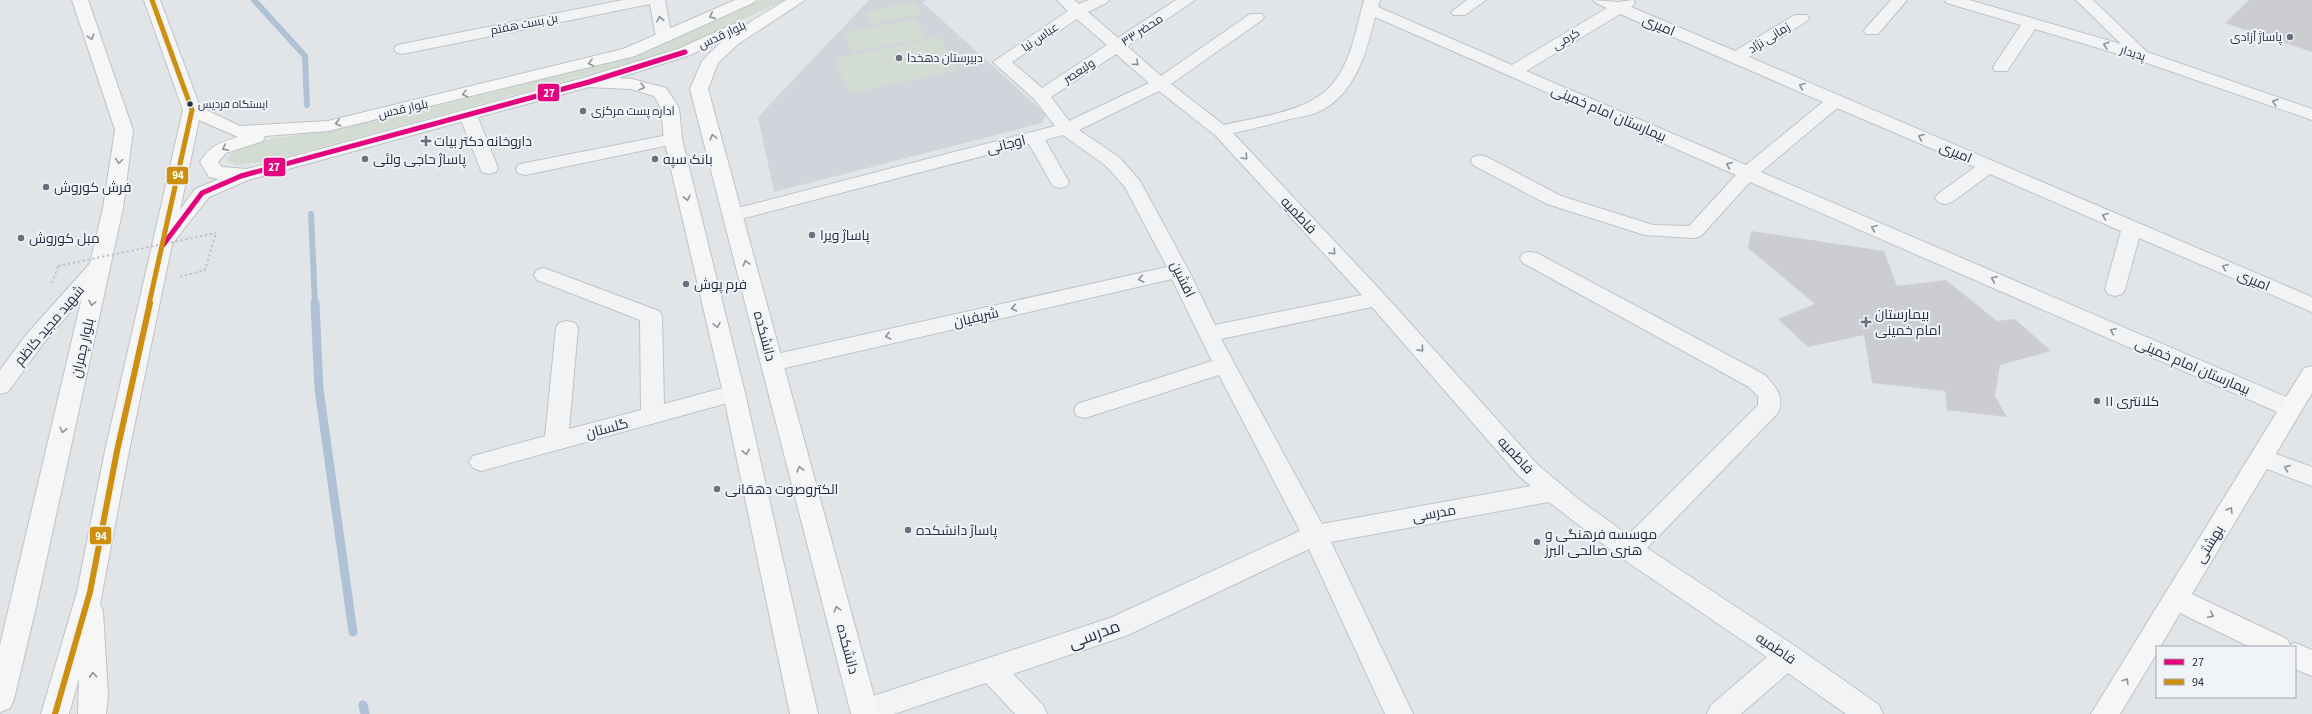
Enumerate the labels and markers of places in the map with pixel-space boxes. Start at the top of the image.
place label: پاساژ آزادی [2230,29,2283,46]
marker: پاساژ آزادی [2285,32,2295,42]
place label: دبیرستان دهخدا [907,50,983,67]
marker: دبیرستان دهخدا [894,53,904,63]
place label: ایستگاه فردیس [198,97,268,112]
marker: ایستگاه فردیس [185,99,195,109]
place label: اداره پست مرکزی [591,103,675,120]
marker: اداره پست مرکزی [578,106,588,116]
place label: داروخانه دکتر بیات [434,132,532,152]
marker: داروخانه دکتر بیات [421,136,431,146]
place label: پاساژ حاجی ولئی [373,150,466,170]
place label: بانک سپه [663,150,713,170]
marker: پاساژ حاجی ولئی [360,154,370,164]
marker: بانک سپه [650,154,660,164]
place label: فرش کوروش [54,178,132,198]
marker: فرش کوروش [41,182,51,192]
place label: پاساژ ویرا [820,226,870,246]
place label: مبل کوروش [29,229,100,249]
marker: پاساژ ویرا [807,230,817,240]
marker: مبل کوروش [16,233,26,243]
place label: فرم پوش [694,275,747,295]
marker: فرم پوش [681,279,691,289]
place label: بیمارستان امام خمینی [1875,305,1941,341]
marker: بیمارستان امام خمینی [1860,316,1872,328]
place label: کلانتری ۱۱ [2105,392,2159,412]
marker: کلانتری ۱۱ [2092,396,2102,406]
place label: الکتروصوت دهقانی [725,480,838,500]
marker: الکتروصوت دهقانی [712,484,722,494]
place label: پاساژ دانشکده [916,521,998,541]
marker: پاساژ دانشکده [903,525,913,535]
place label: موسسه فرهنگی و هنری صالحی البرز [1544,525,1657,561]
marker: موسسه فرهنگی و هنری صالحی البرز [1532,537,1542,547]

